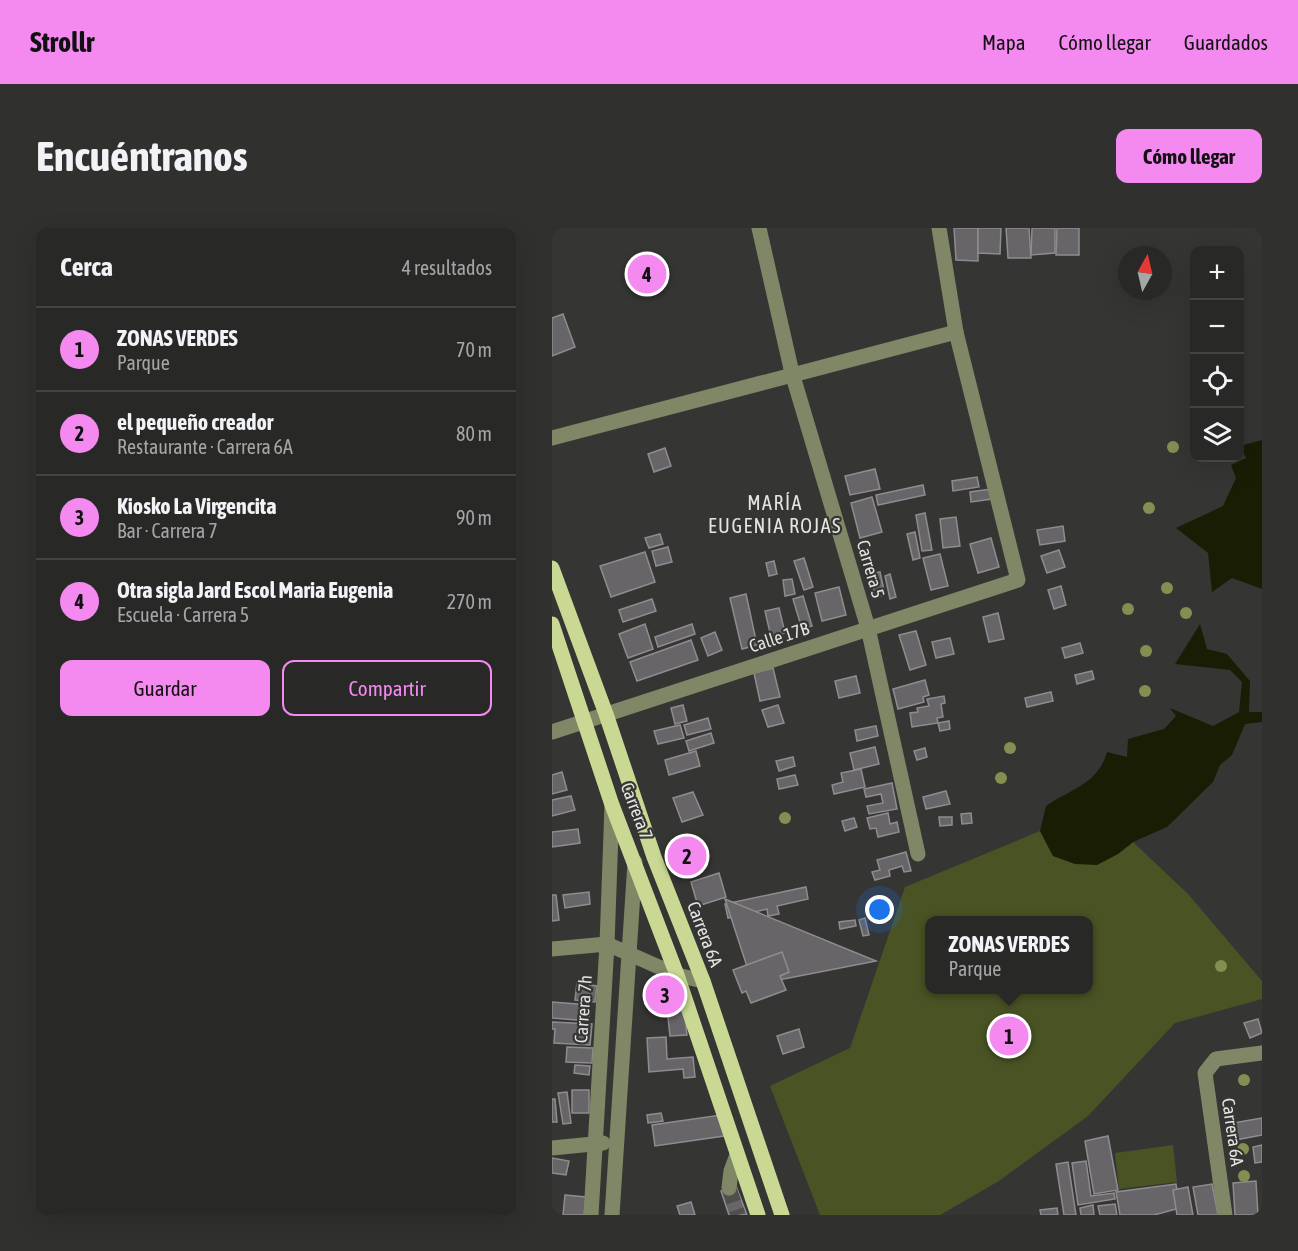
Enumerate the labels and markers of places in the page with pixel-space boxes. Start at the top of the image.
pin: 4 [628,252,667,296]
pin: 2 [668,834,706,878]
pin: 3 [646,972,684,1017]
pin: 1 [990,1014,1028,1058]

